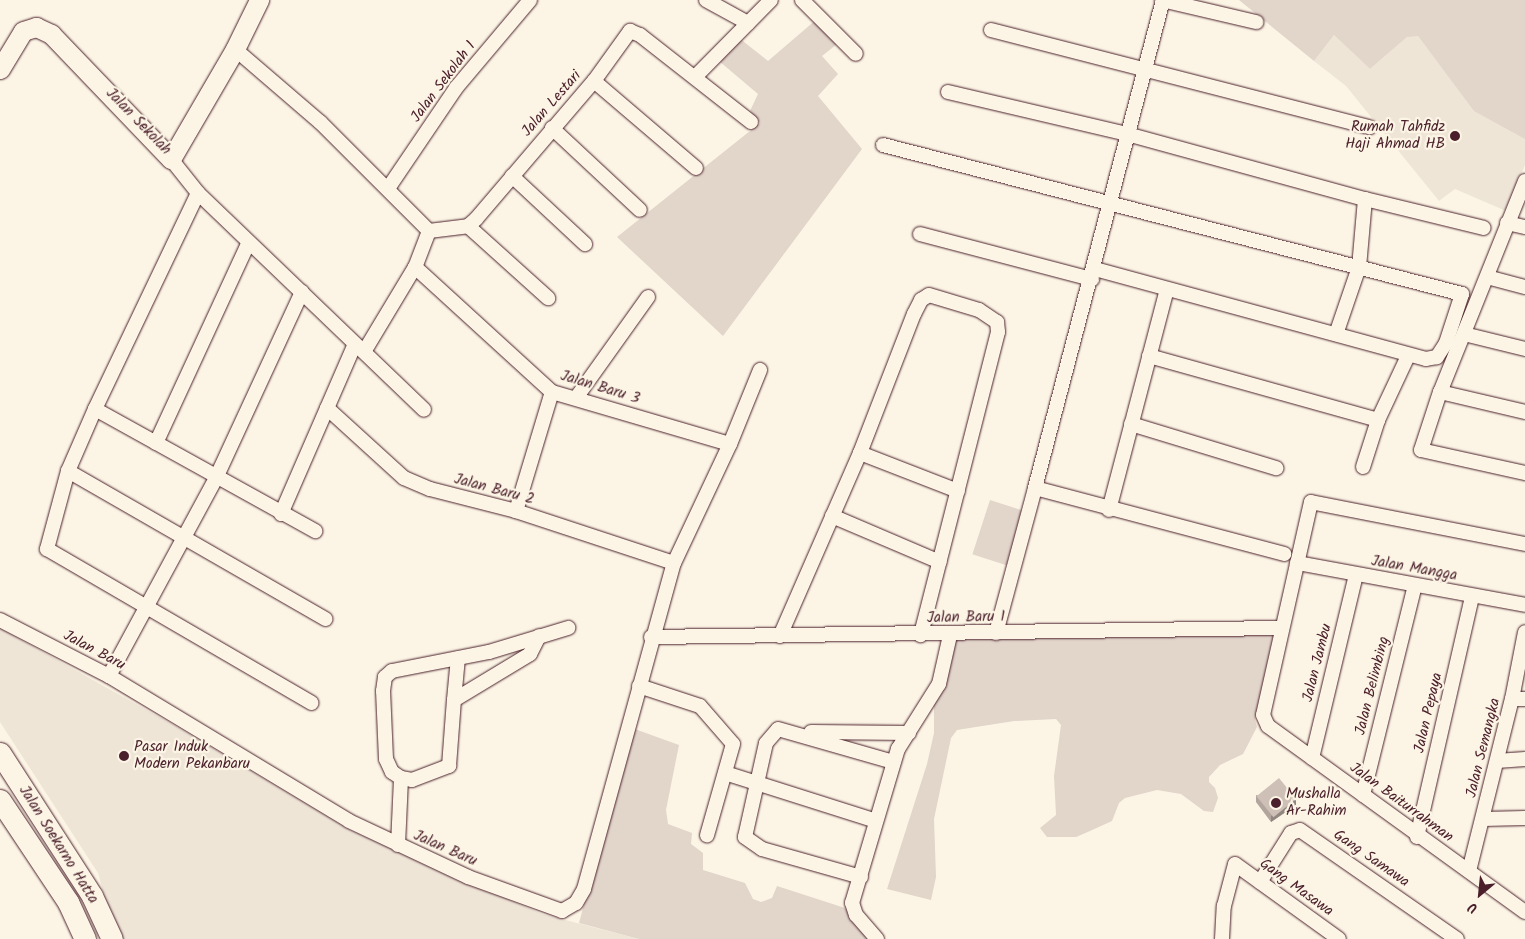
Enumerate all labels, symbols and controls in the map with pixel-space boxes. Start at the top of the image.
street label: Jalan Sekolah 1 [408,38,480,126]
street label: Jalan Lestari [518,67,586,141]
street label: Jalan Sekolah [102,85,174,159]
place label: Rumah Tahfidz Haji Ahmad HB [1345,118,1445,153]
marker: Rumah Tahfidz Haji Ahmad HB [1449,130,1461,142]
street label: Jalan Baru 3 [558,367,642,409]
street label: Jalan Baru 2 [452,471,536,509]
street label: Jalan Mangga [1370,553,1458,585]
street label: Jalan Baru 1 [927,608,1005,628]
street label: Jalan Jambu [1300,622,1336,704]
street label: Jalan Baru [60,627,128,675]
street label: Jalan Belimbing [1352,635,1394,737]
street label: Jalan Pepaya [1411,671,1447,755]
street label: Jalan Semangka [1463,697,1505,799]
place label: Pasar Induk Modern Pekanbaru [134,738,250,773]
marker: Pasar Induk Modern Pekanbaru [118,750,130,762]
street label: Jalan Baiturrahman [1346,759,1456,847]
street label: Jalan Soekarno Hatta [14,783,102,907]
place label: Mushalla Ar-Rahim [1286,785,1346,820]
marker: Mushalla Ar-Rahim [1270,797,1282,809]
street label: Gang Samawa [1330,826,1412,892]
street label: Jalan Baru [410,827,480,871]
street label: Gang Masawa [1256,855,1336,921]
north arrow [1455,869,1505,919]
text: U [1464,896,1482,919]

